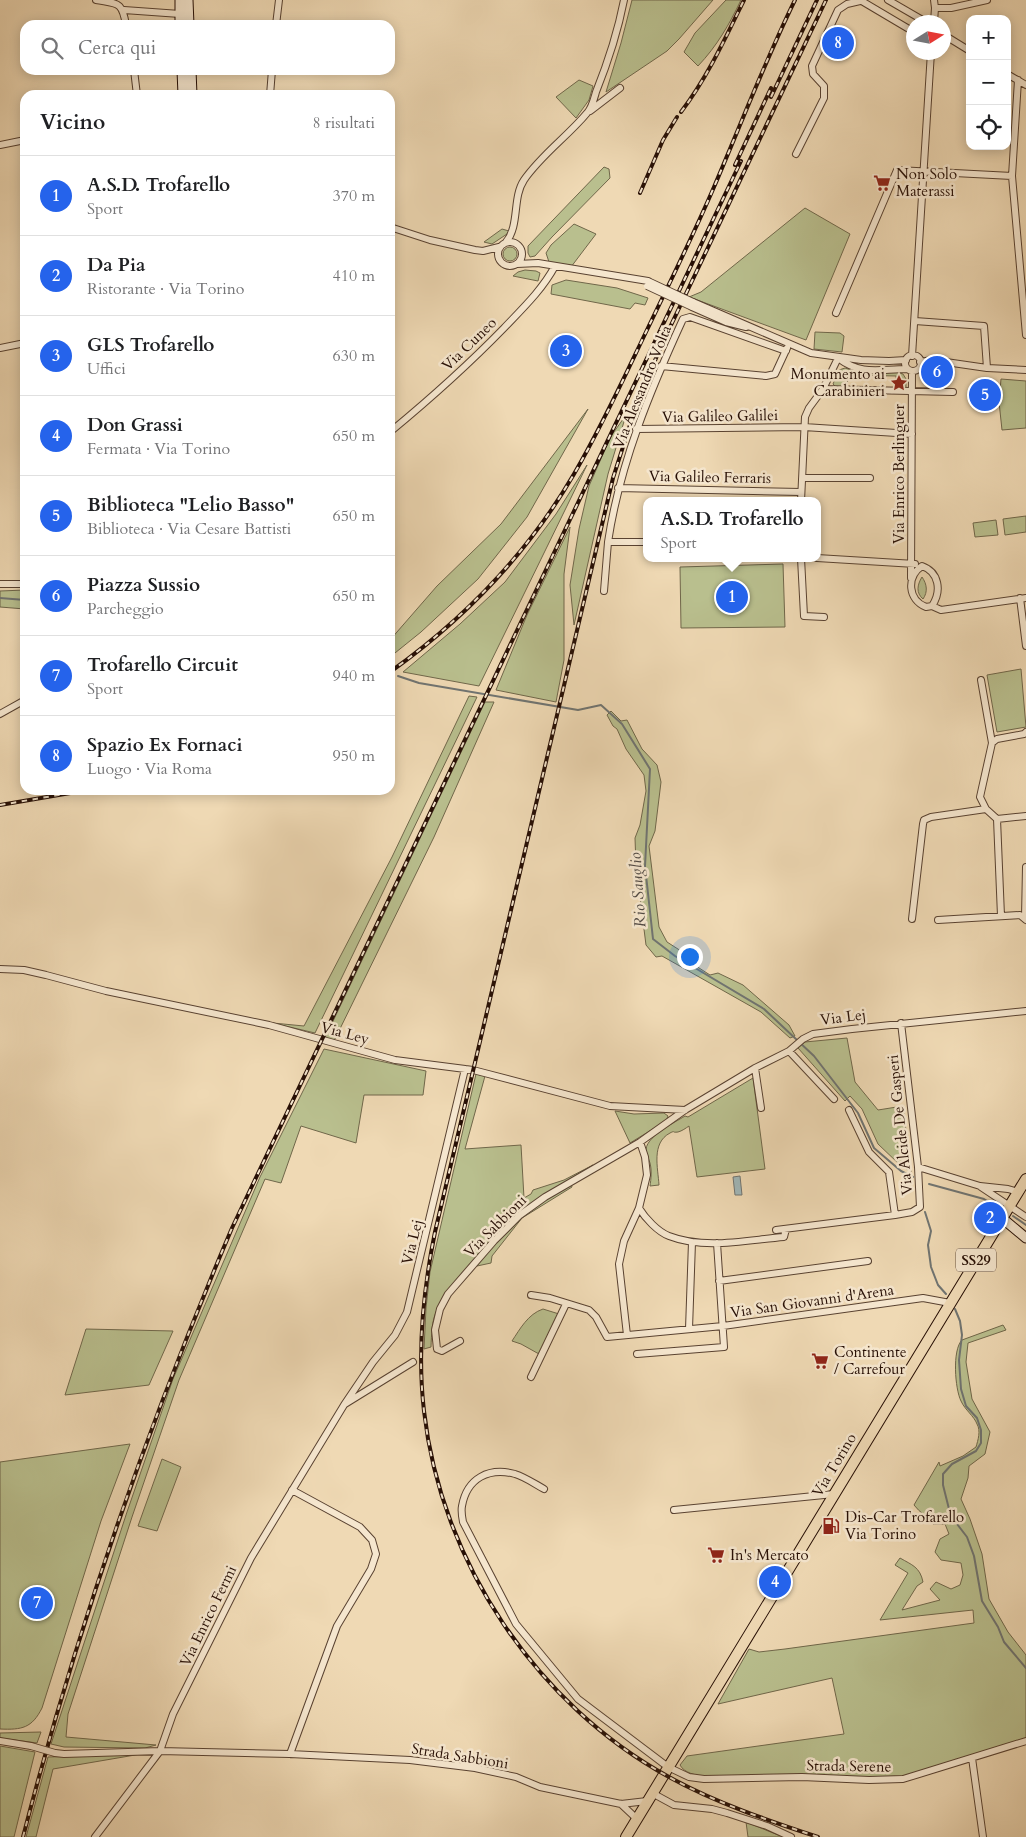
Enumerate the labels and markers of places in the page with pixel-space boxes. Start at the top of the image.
pin: 8 [822,24,854,62]
place label: Non Solo Materassi [896,164,957,201]
supermarket icon: Non Solo Materassi [872,173,892,193]
pin: 3 [550,332,582,370]
pin: 6 [921,353,953,391]
place label: Monumento ai Carabinieri [790,364,885,401]
place icon: Monumento ai Carabinieri [889,373,909,393]
pin: 5 [969,376,1001,414]
pin: 1 [716,578,748,616]
pin: 2 [974,1199,1006,1237]
place label: Continente / Carrefour [834,1342,907,1379]
supermarket icon: Continente / Carrefour [810,1351,830,1371]
place label: Dis-Car Trofarello Via Torino [845,1507,964,1544]
fuel station icon: Dis-Car Trofarello Via Torino [821,1516,841,1536]
supermarket icon: In's Mercato [706,1545,726,1565]
place label: In's Mercato [730,1545,809,1565]
pin: 4 [759,1563,791,1601]
pin: 7 [21,1584,53,1622]

